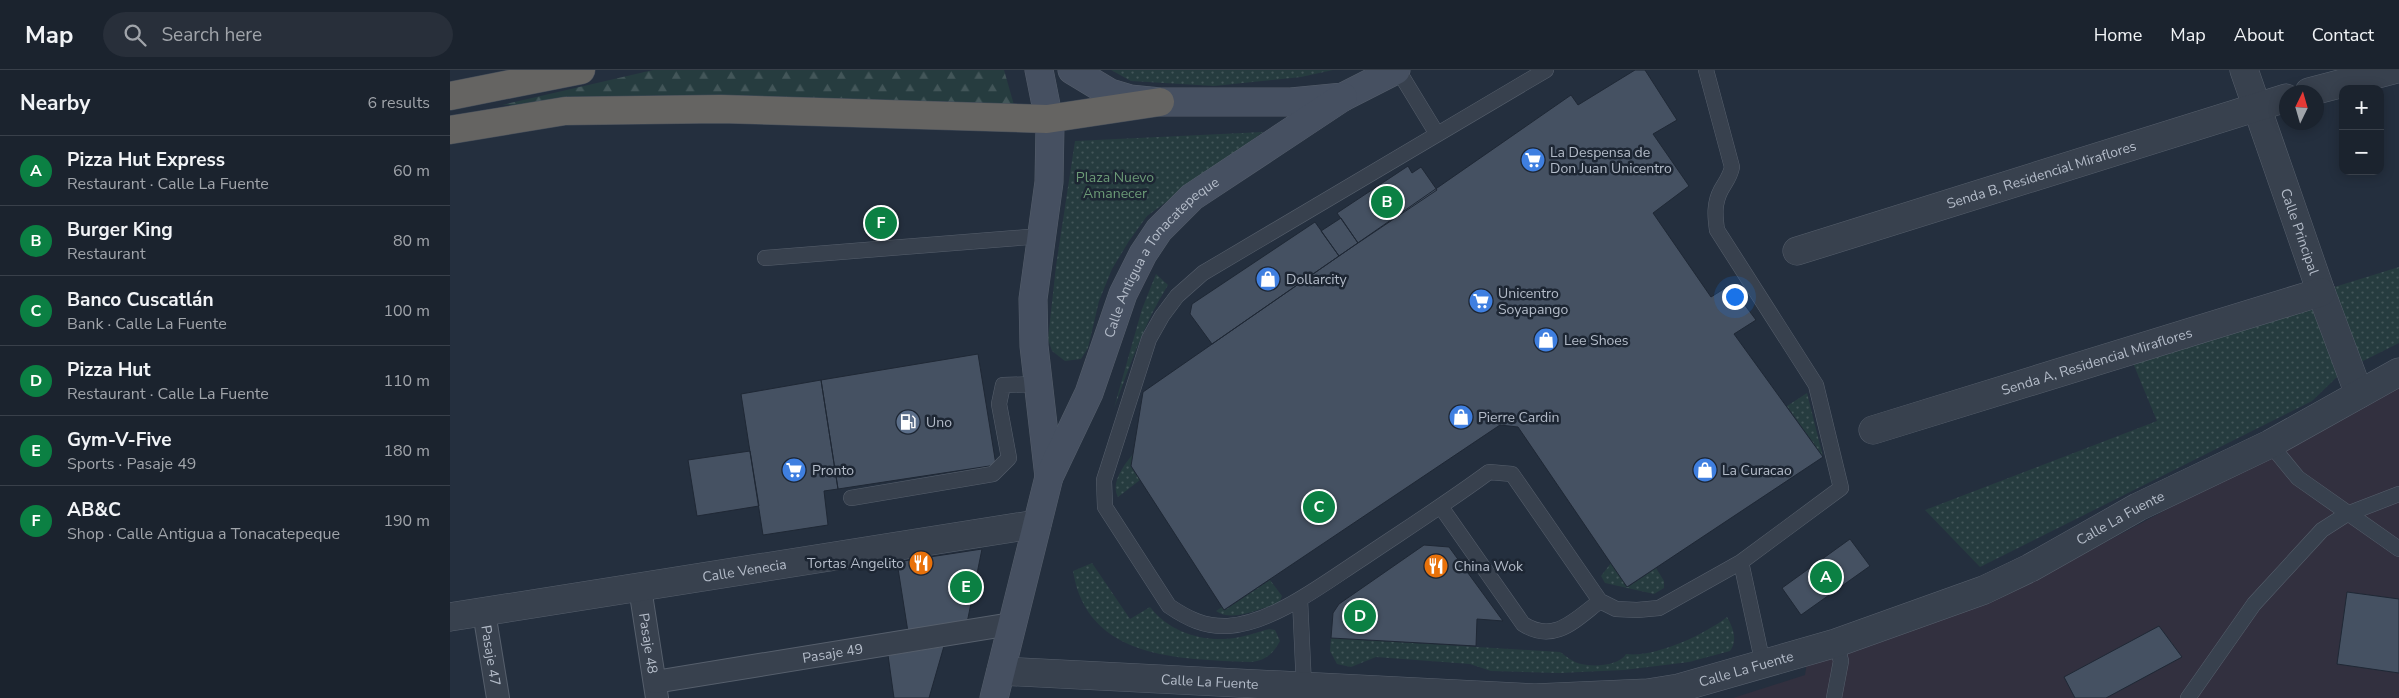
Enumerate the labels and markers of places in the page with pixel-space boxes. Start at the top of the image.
place label: La Despensa de Don Juan Unicentro [1550,143,1672,178]
supermarket icon: La Despensa de Don Juan Unicentro [1520,147,1546,173]
pin: B [1371,183,1403,221]
pin: F [865,204,897,242]
shop icon: Dollarcity [1255,266,1281,292]
place label: Dollarcity [1286,270,1348,289]
place label: Unicentro Soyapango [1498,284,1569,319]
supermarket icon: Unicentro Soyapango [1468,288,1494,314]
shop icon: Lee Shoes [1533,327,1559,353]
place label: Lee Shoes [1564,331,1629,350]
shop icon: Pierre Cardin [1448,404,1474,430]
place label: Pierre Cardin [1478,408,1559,427]
fuel station icon: Uno [895,409,921,435]
place label: Uno [926,413,952,432]
supermarket icon: Pronto [781,457,807,483]
shop icon: La Curacao [1692,457,1718,483]
place label: Pronto [812,461,854,480]
place label: La Curacao [1722,461,1792,480]
pin: C [1303,488,1335,526]
restaurant icon: Tortas Angelito [908,550,934,576]
restaurant icon: China Wok [1423,553,1449,579]
place label: Tortas Angelito [807,554,904,573]
place label: China Wok [1454,557,1524,576]
pin: A [1810,558,1842,596]
pin: E [950,568,982,606]
pin: D [1344,597,1376,635]

